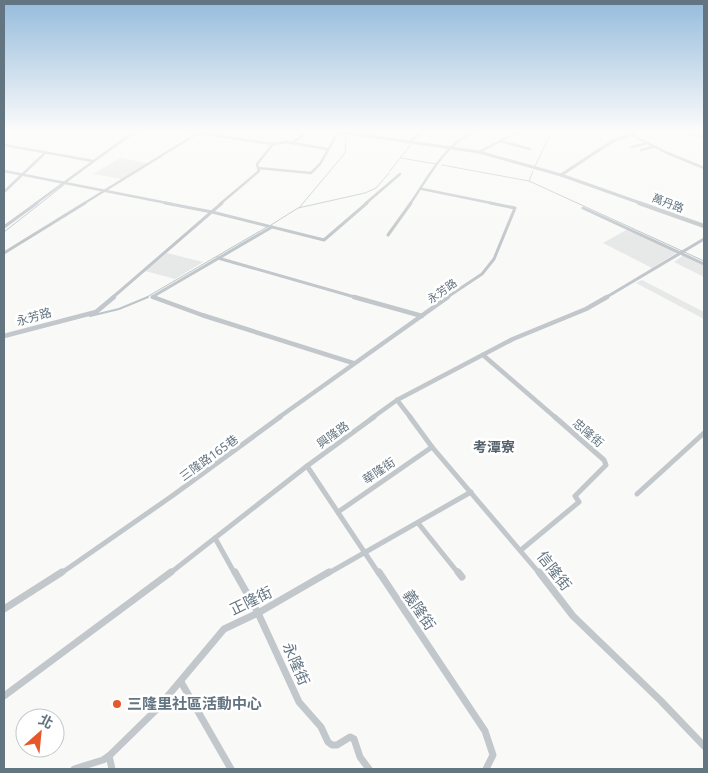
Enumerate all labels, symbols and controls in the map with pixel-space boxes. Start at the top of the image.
street label: 萬丹路 [650,190,686,215]
street label: 永芳路 [424,275,460,306]
street label: 永芳路 [14,303,54,330]
street label: 忠隆街 [569,414,607,451]
street label: 興隆路 [313,417,352,452]
street label: 三隆路165巷 [176,431,241,485]
district label: 考潭寮 [473,437,515,456]
street label: 華隆街 [359,453,398,488]
street label: 信隆街 [533,546,577,594]
street label: 正隆街 [226,581,275,619]
street label: 義隆街 [399,585,441,634]
street label: 永隆街 [279,639,315,688]
place label: 三隆里社區活動中心 [127,693,262,713]
marker: 三隆里社區活動中心 [111,698,123,710]
north arrow [15,708,65,758]
text: 北 [36,709,57,733]

